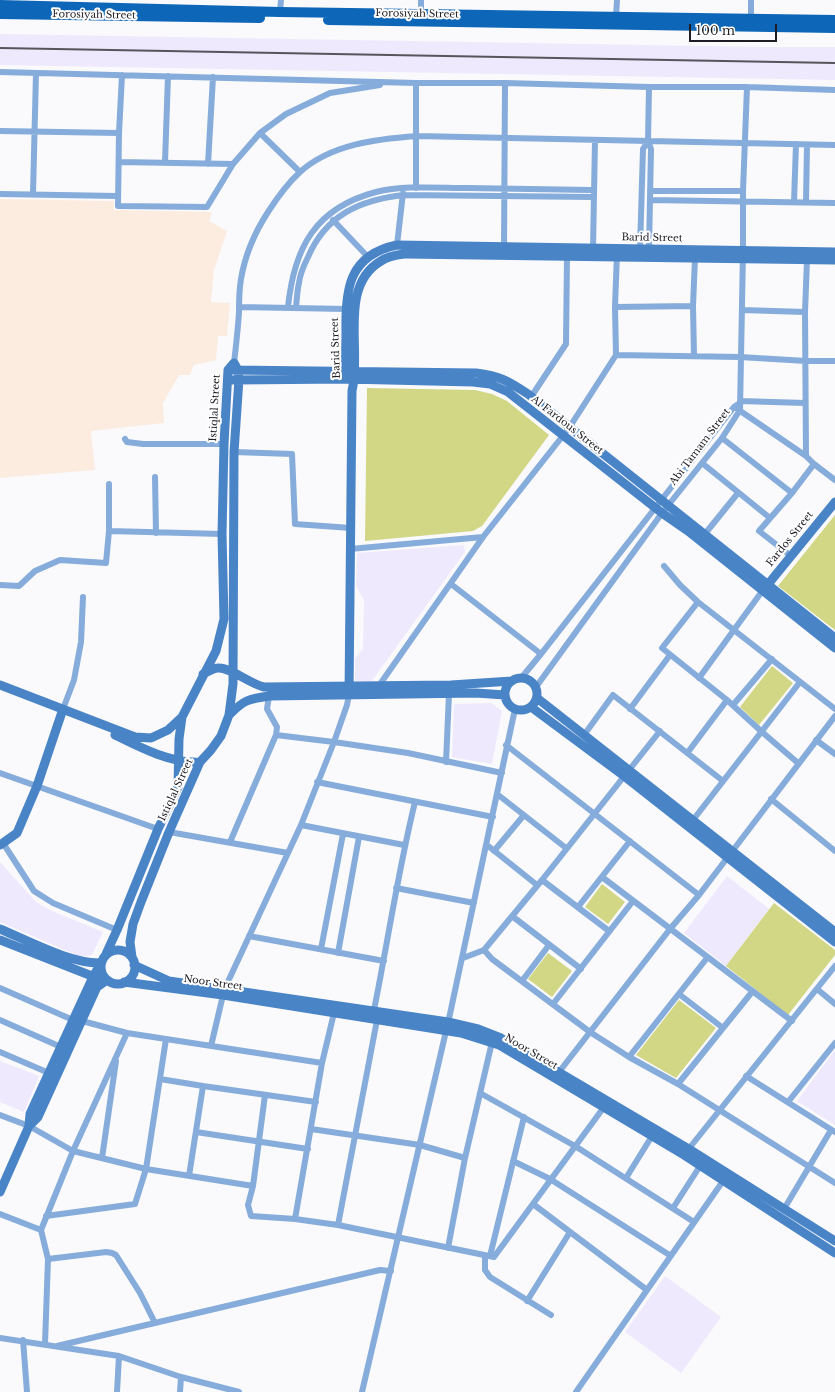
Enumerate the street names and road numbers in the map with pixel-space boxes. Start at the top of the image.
street label: Forosiyah Street [375,7,459,21]
street label: Forosiyah Street [52,8,136,22]
street label: Barid Street [621,231,683,245]
street label: Barid Street [329,317,343,379]
street label: Istiqlal Street [207,374,223,442]
street label: Al Fardous Street [529,393,605,457]
street label: Abi Tamam Street [667,406,733,488]
street label: Fardos Street [764,509,816,569]
street label: Istiqlal Street [156,757,196,823]
street label: Noor Street [183,973,243,993]
street label: Noor Street [502,1032,560,1072]

